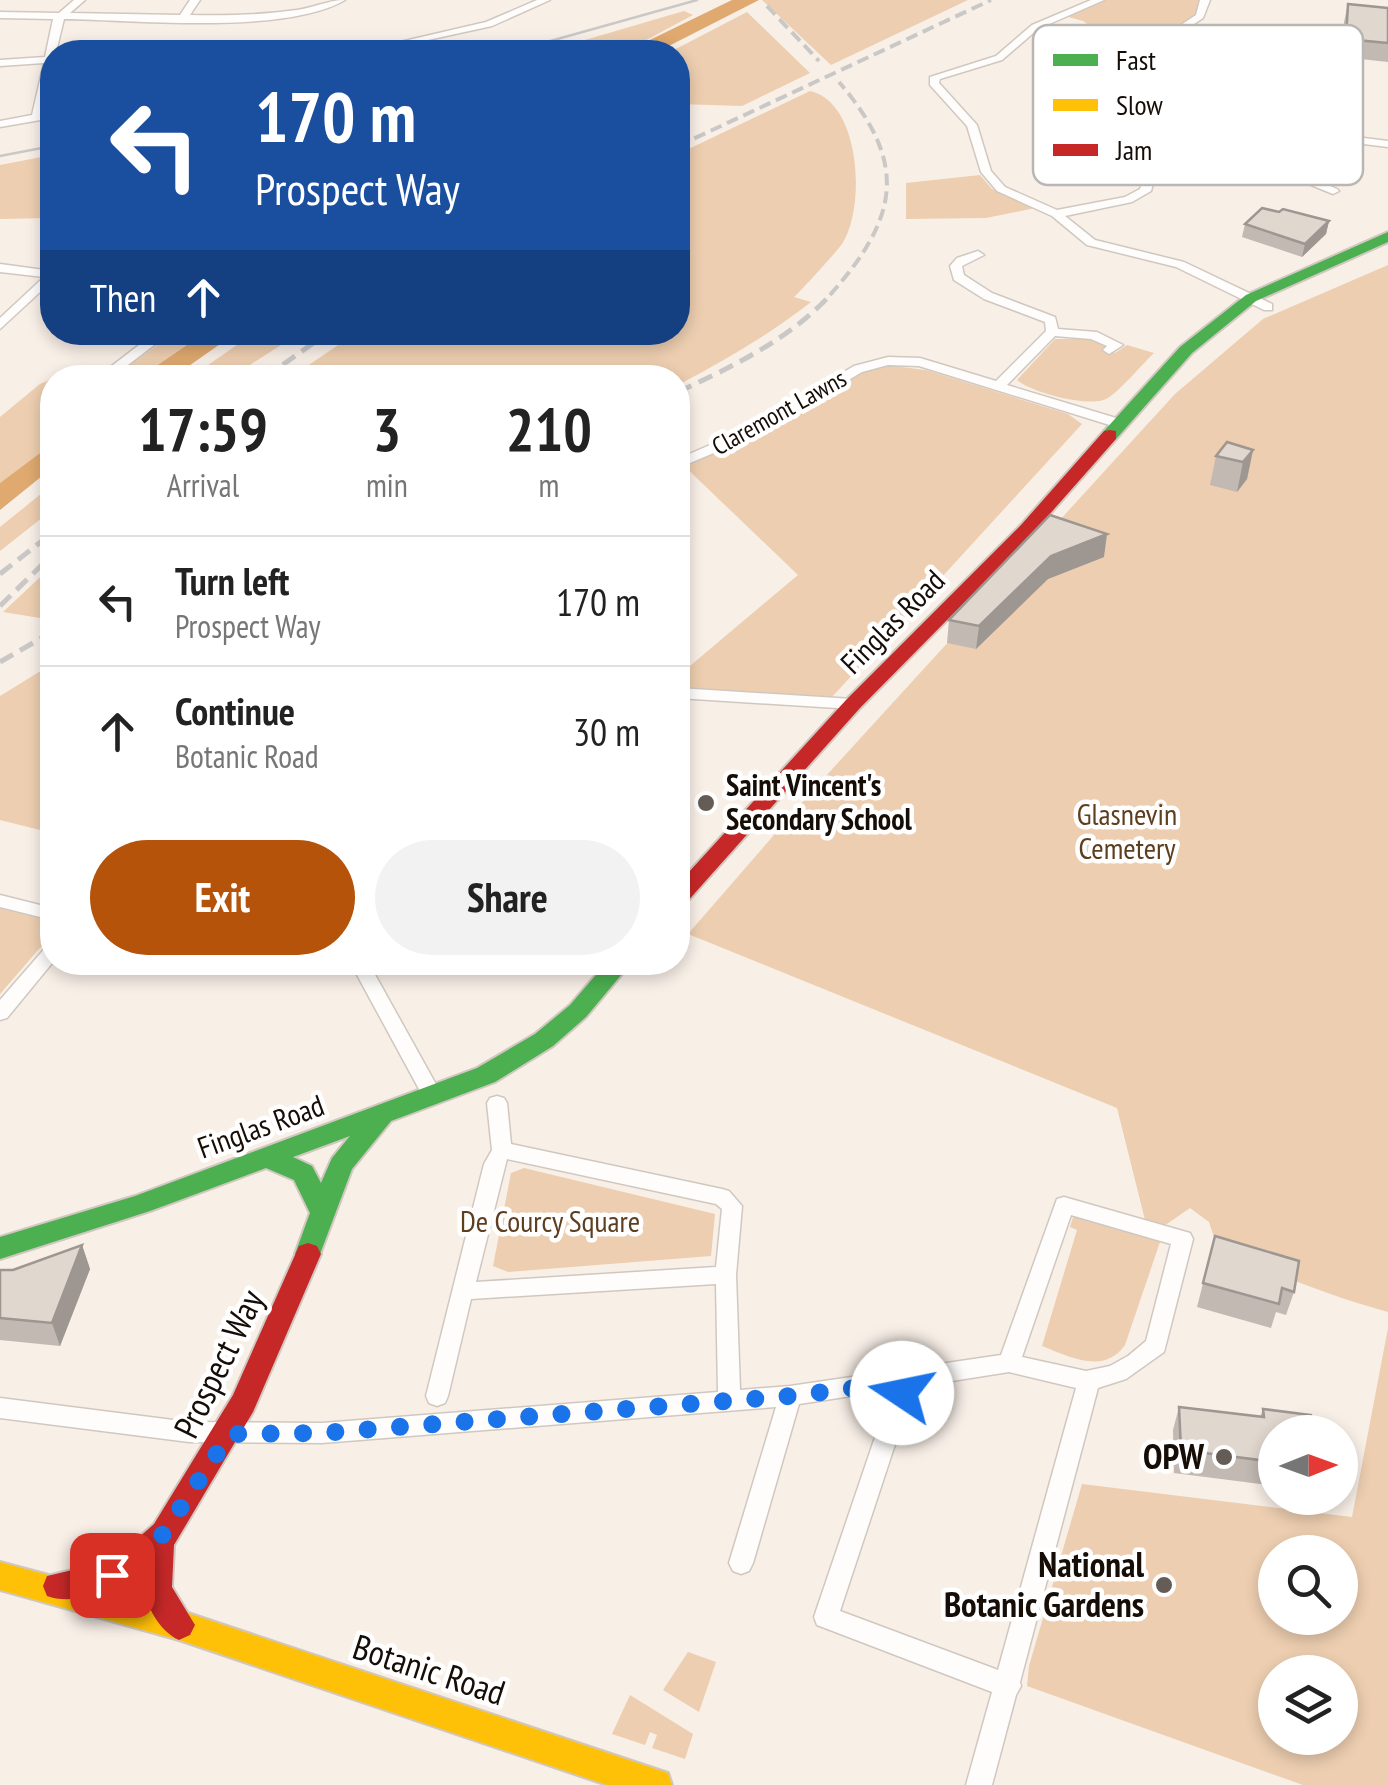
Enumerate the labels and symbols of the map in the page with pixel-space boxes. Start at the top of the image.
legend [1033,25,1363,185]
text: Fast [1116,41,1156,78]
text: Slow [1116,86,1163,123]
text: Jam [1115,131,1152,168]
street label: Claremont Lawns [706,362,852,462]
street label: Finglas Road [832,561,952,681]
place label: Saint Vincent's Secondary School [726,765,913,838]
marker: Saint Vincent's Secondary School [695,792,717,814]
park label: Glasnevin Cemetery [1077,794,1177,867]
street label: Finglas Road [192,1085,329,1166]
park label: De Courcy Square [460,1201,640,1240]
street label: Prospect Way [163,1281,274,1445]
position arrow [850,1341,954,1445]
north arrow [1258,1415,1358,1515]
place label: OPW [1143,1433,1205,1479]
marker: OPW [1213,1446,1235,1468]
pin [70,1533,155,1618]
place label: National Botanic Gardens [944,1541,1144,1627]
marker: National Botanic Gardens [1153,1574,1175,1596]
street label: Botanic Road [347,1623,511,1715]

